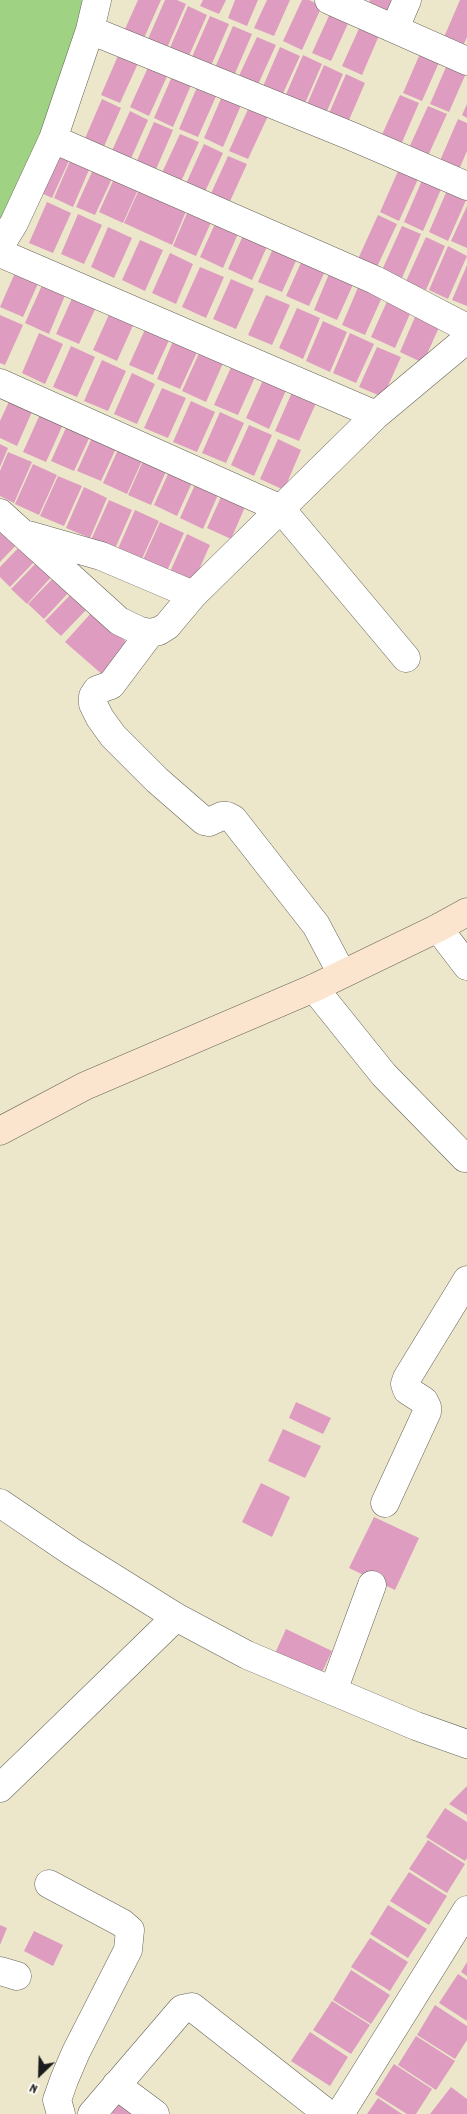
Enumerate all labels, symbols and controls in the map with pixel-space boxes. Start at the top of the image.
north arrow [15,2049,65,2099]
text: N [27,2077,41,2098]

